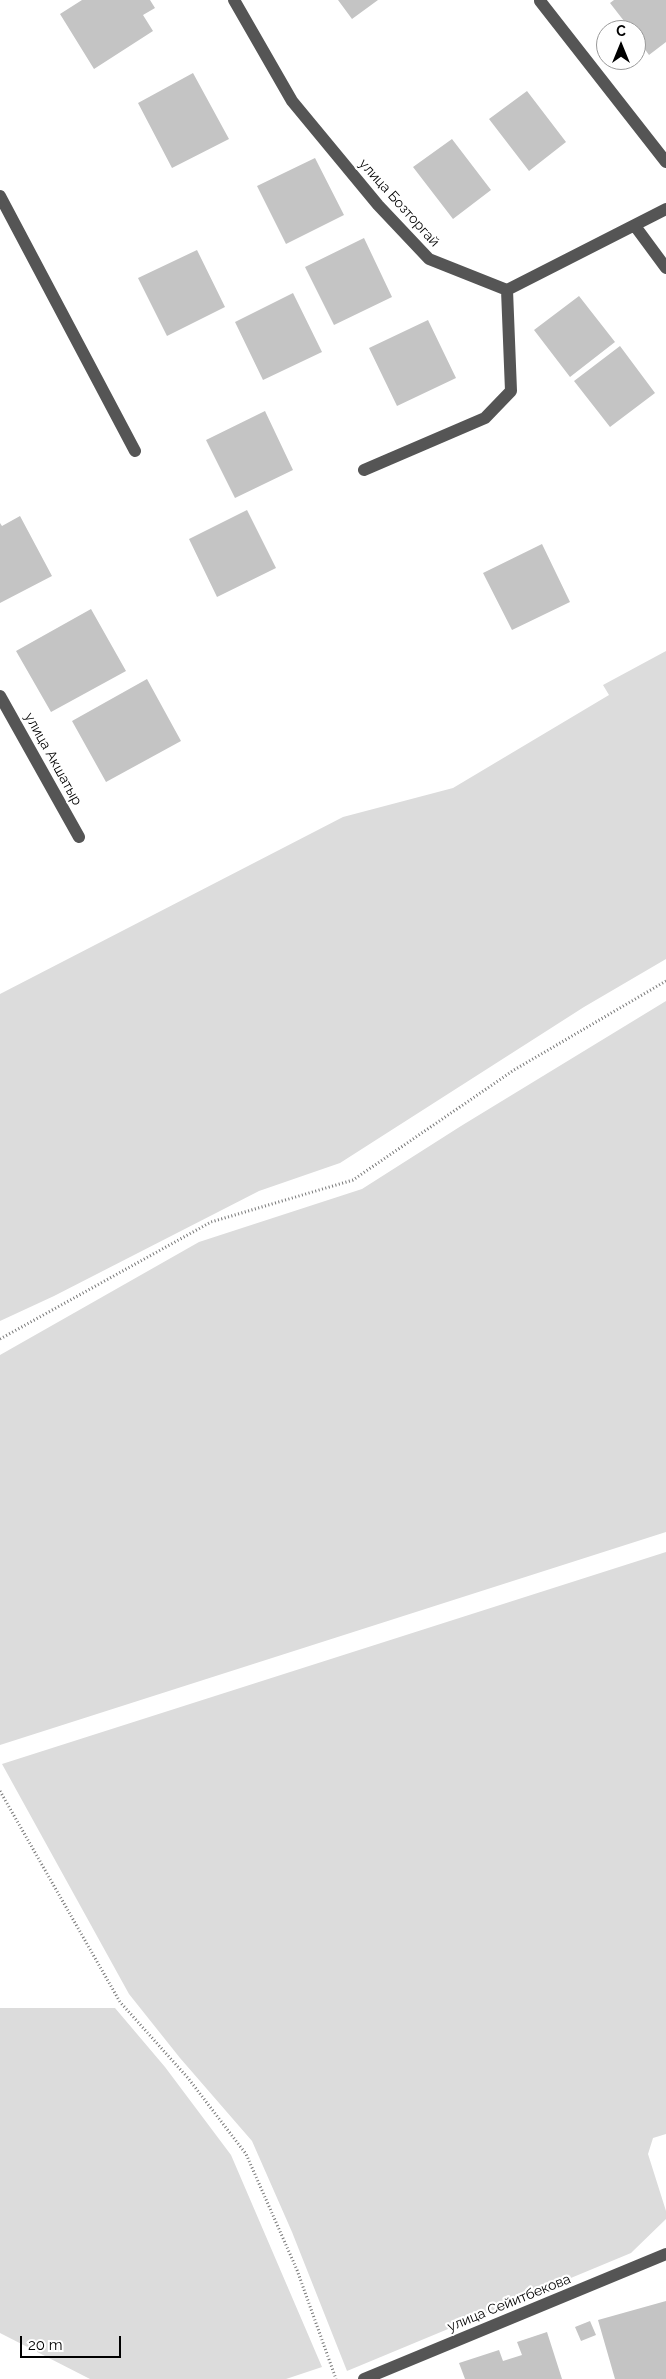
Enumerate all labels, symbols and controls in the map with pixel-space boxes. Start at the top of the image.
north arrow [596,20,646,70]
text: С [616,23,626,39]
street label: улица Бозторгай [355,156,443,250]
street label: улица Акшатыр [21,710,85,808]
street label: улица Сейитбекова [445,2271,573,2335]
scale bar [22,2326,124,2358]
text: 20 m [28,2336,63,2354]

